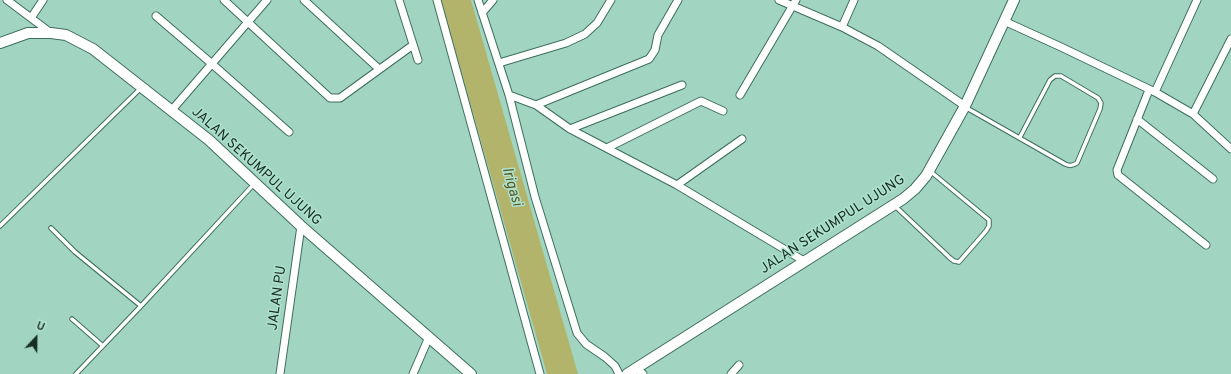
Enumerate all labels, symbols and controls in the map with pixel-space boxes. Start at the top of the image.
street label: JALAN SEKUMPUL UJUNG [188,104,324,230]
water label: Irigasi [497,165,525,209]
street label: JALAN SEKUMPUL UJUNG [757,172,909,278]
street label: JALAN PU [265,265,291,331]
north arrow [16,318,56,358]
text: U [34,319,47,335]

